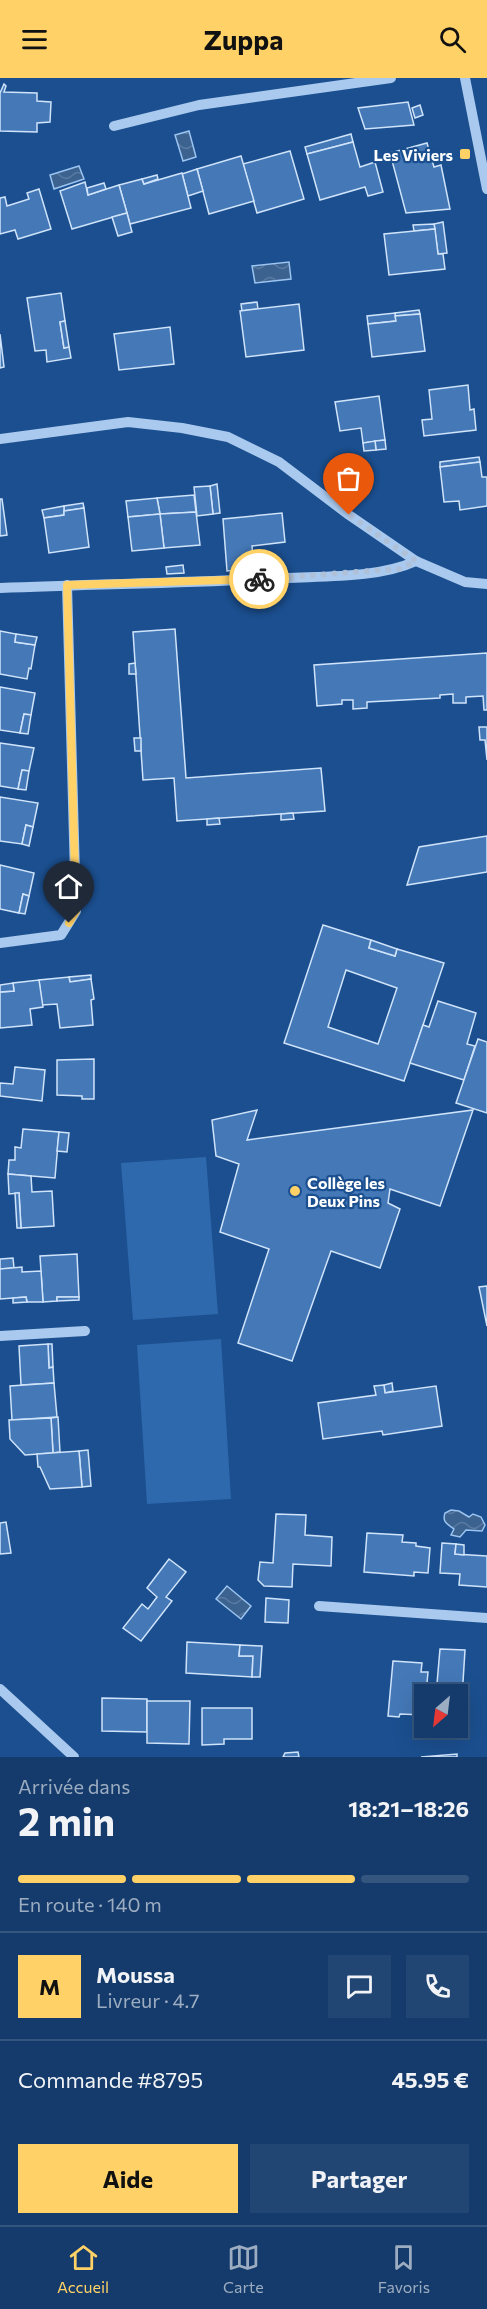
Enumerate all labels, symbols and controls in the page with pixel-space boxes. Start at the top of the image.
icon: menu [18,23,51,56]
text: Zuppa [203,23,284,56]
icon: search [436,23,469,56]
place label: Les Viviers [374,145,453,164]
marker: Les Viviers [458,147,472,161]
pin [323,453,374,515]
icon: bag [332,462,365,495]
courier [229,549,289,609]
icon: bike [243,563,276,596]
pin [43,861,94,923]
icon: home [52,870,85,903]
place label: Collège les Deux Pins [307,1173,385,1210]
marker: Collège les Deux Pins [288,1184,302,1198]
north arrow [414,1684,468,1738]
map controls [414,1684,468,1738]
text: Arrivée dans [18,1774,130,1798]
text: 18:21–18:26 [348,1795,469,1822]
text: 2 min [18,1796,115,1844]
text: En route · 140 m [18,1892,162,1916]
button: chat [328,1955,391,2018]
button: phone [406,1955,469,2018]
text: Moussa [96,1961,175,1988]
text: M [39,1973,60,2000]
text: Livreur · 4.7 [96,1988,200,2012]
text: Commande #8795 [18,2066,203,2093]
text: 45.95 € [391,2066,469,2093]
button: Aide [18,2144,238,2213]
button: Partager [250,2144,469,2213]
tab: Accueil [57,2241,109,2296]
tab: Carte [223,2241,264,2296]
tab: Favoris [378,2241,430,2296]

